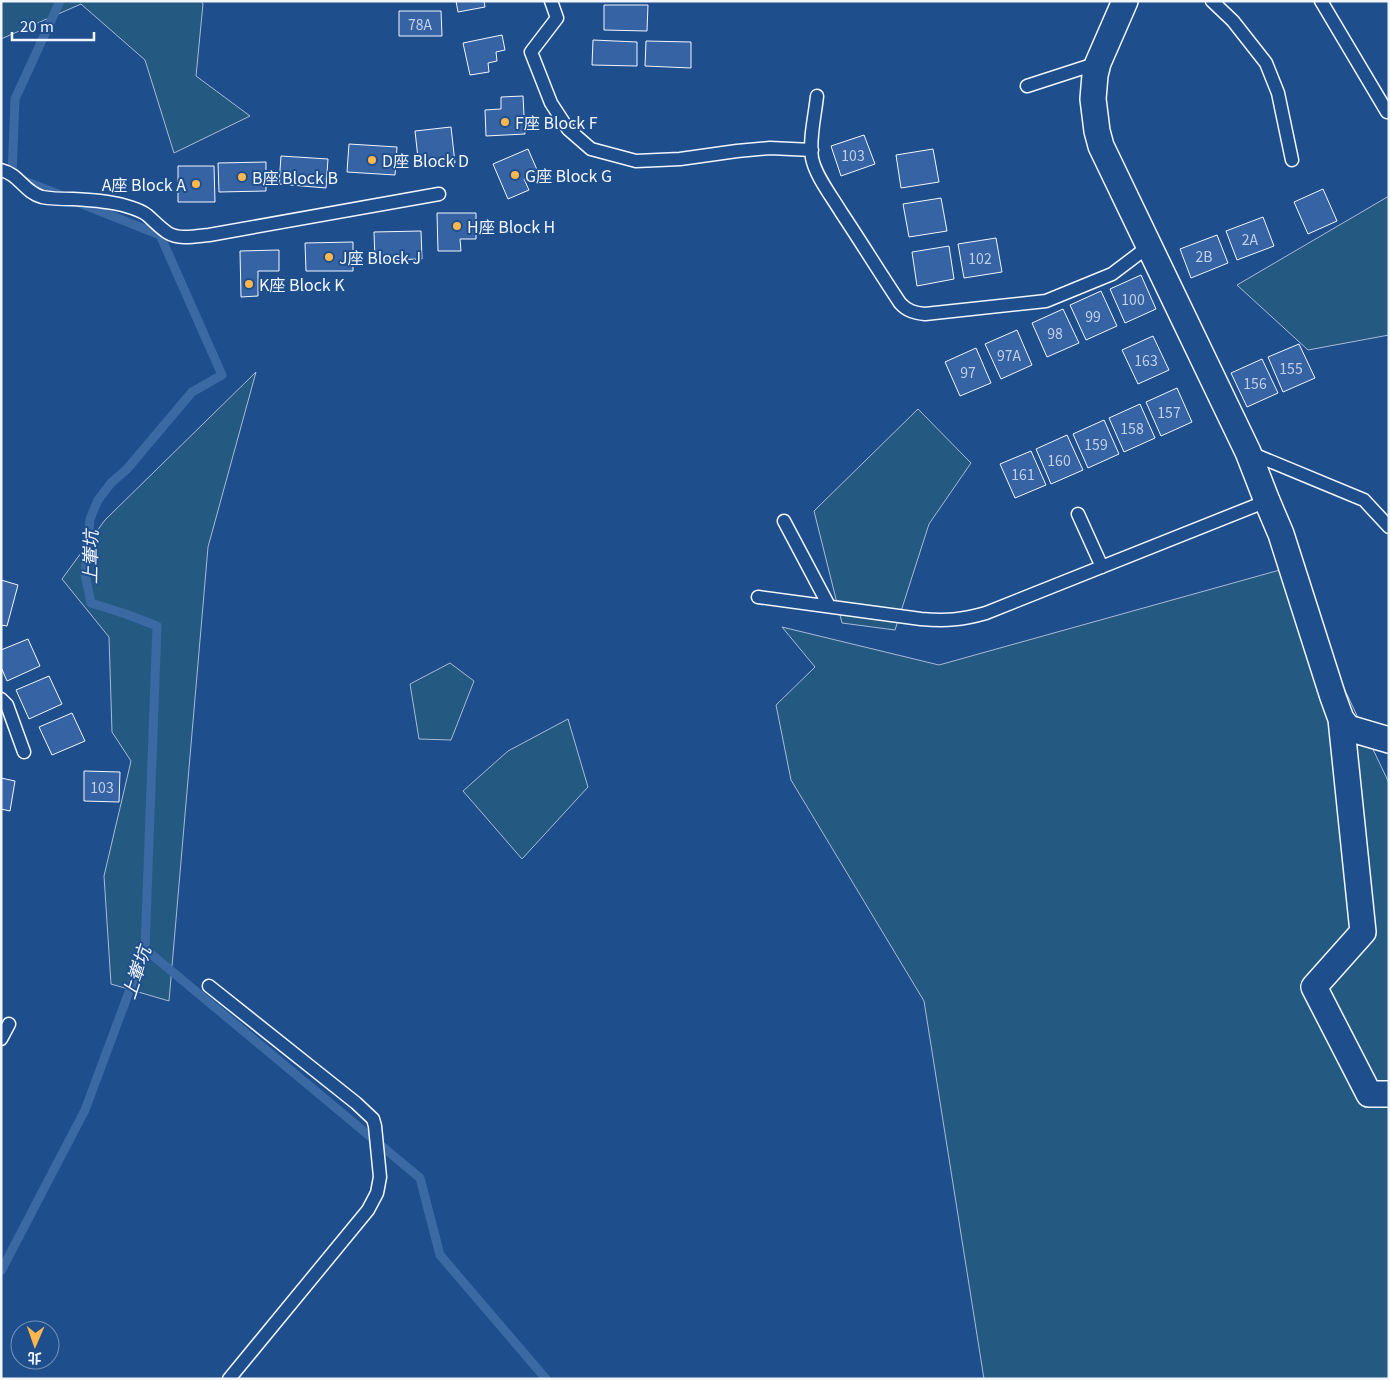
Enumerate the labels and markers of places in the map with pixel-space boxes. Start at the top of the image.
place label: F座 Block F [515,110,598,134]
marker: F座 Block F [499,116,511,128]
place label: D座 Block D [382,148,469,172]
marker: D座 Block D [366,154,378,166]
place label: G座 Block G [525,163,612,187]
place label: B座 Block B [252,165,338,189]
marker: G座 Block G [509,169,521,181]
marker: B座 Block B [236,171,248,183]
place label: A座 Block A [102,172,186,196]
marker: A座 Block A [190,178,202,190]
place label: H座 Block H [467,214,555,238]
marker: H座 Block H [451,220,463,232]
place label: J座 Block J [339,245,421,269]
marker: J座 Block J [323,251,335,263]
place label: K座 Block K [259,272,345,296]
marker: K座 Block K [243,278,255,290]

